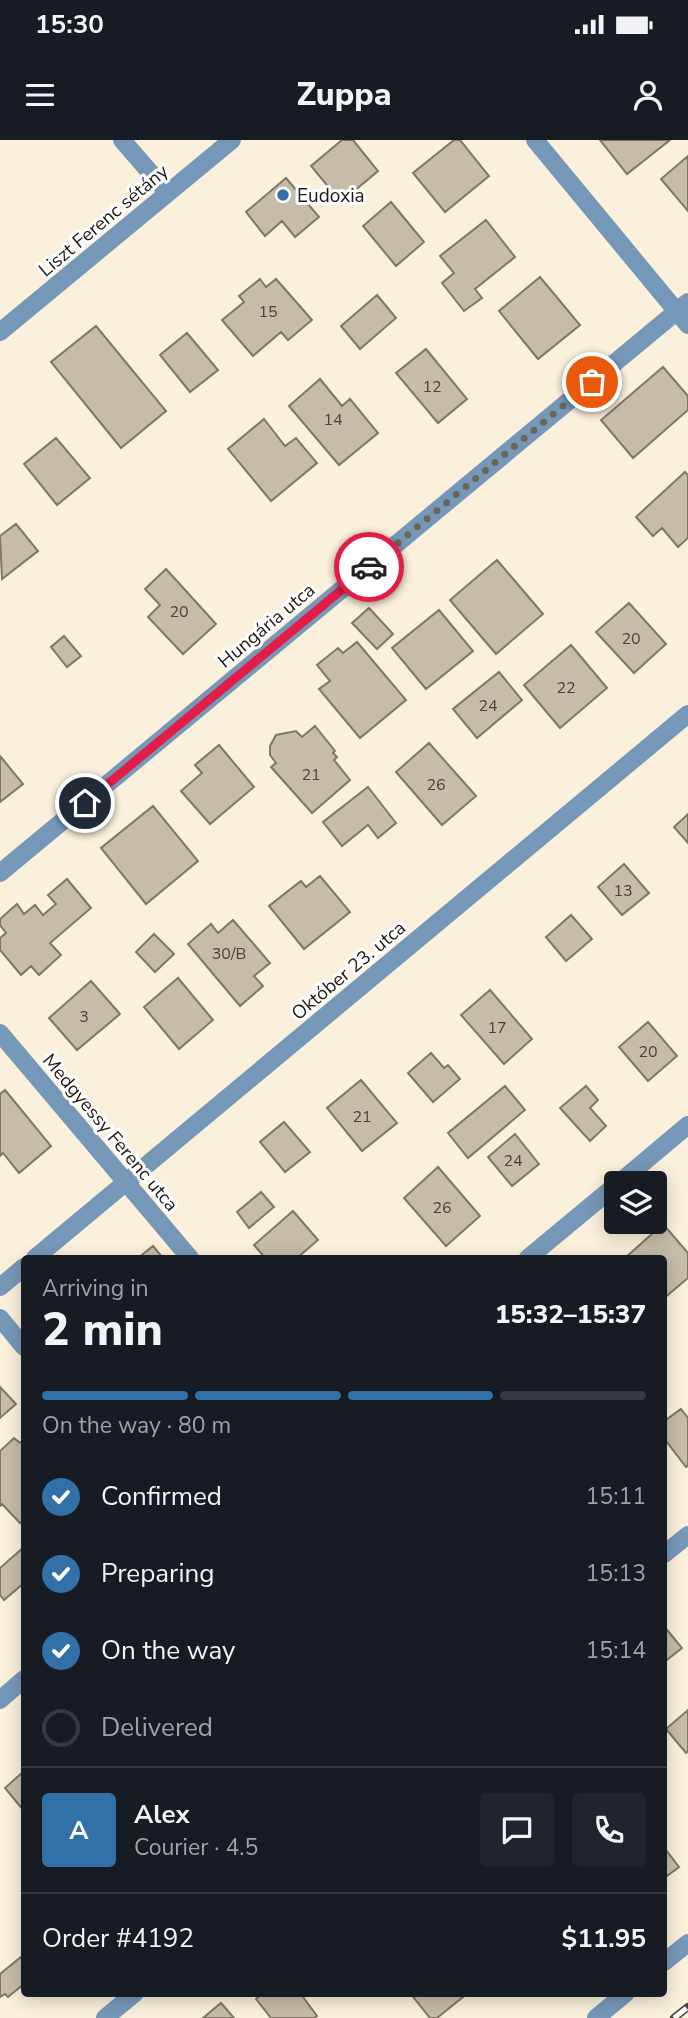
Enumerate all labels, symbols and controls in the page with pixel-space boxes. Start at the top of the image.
text: 15:30 [35,7,104,42]
text: Zuppa [296,73,392,116]
icon: menu [21,76,59,114]
icon: person [629,76,667,114]
street label: Liszt Ferenc sétány [33,159,174,283]
place label: Eudoxia [297,183,365,209]
marker: Eudoxia [275,187,291,203]
house number: 15 [258,301,278,323]
pin [562,352,622,412]
icon: bag [573,363,611,401]
house number: 12 [422,376,442,398]
house number: 14 [323,409,343,431]
courier [334,532,404,602]
icon: car [350,548,388,586]
street label: Hungária utca [213,577,321,674]
house number: 20 [169,601,189,623]
house number: 20 [621,628,641,650]
house number: 22 [556,677,576,699]
house number: 24 [478,695,498,717]
house number: 21 [301,764,321,786]
pin [55,773,115,833]
house number: 26 [426,774,446,796]
icon: home [66,784,104,822]
house number: 13 [613,880,633,902]
street label: Október 23. utca [286,915,411,1026]
house number: 30/B [212,943,246,965]
house number: 3 [79,1006,89,1028]
house number: 17 [487,1017,507,1039]
house number: 20 [638,1041,658,1063]
street label: Medgyessy Ferenc utca [36,1048,184,1217]
house number: 21 [352,1106,372,1128]
house number: 24 [503,1150,523,1172]
map controls [604,1171,667,1234]
button: layers [604,1171,667,1234]
house number: 26 [432,1197,452,1219]
text: Arriving in [42,1273,149,1304]
text: 15:32–15:37 [495,1297,646,1332]
text: 2 min [42,1298,163,1361]
text: On the way · 80 m [42,1410,231,1441]
icon: check [42,1478,80,1516]
text: Confirmed [101,1479,222,1514]
text: 15:11 [586,1481,646,1512]
icon: check [42,1555,80,1593]
text: Preparing [101,1556,214,1591]
text: 15:13 [586,1558,646,1589]
icon: check [42,1632,80,1670]
text: On the way [101,1633,235,1668]
text: 15:14 [586,1635,646,1666]
text: Delivered [101,1710,213,1745]
button: chat [480,1793,554,1867]
button: phone [572,1793,646,1867]
text: Alex [134,1797,190,1832]
text: A [69,1813,89,1848]
text: Courier · 4.5 [134,1832,258,1863]
text: Order #4192 [42,1921,194,1956]
text: $11.95 [562,1921,646,1956]

